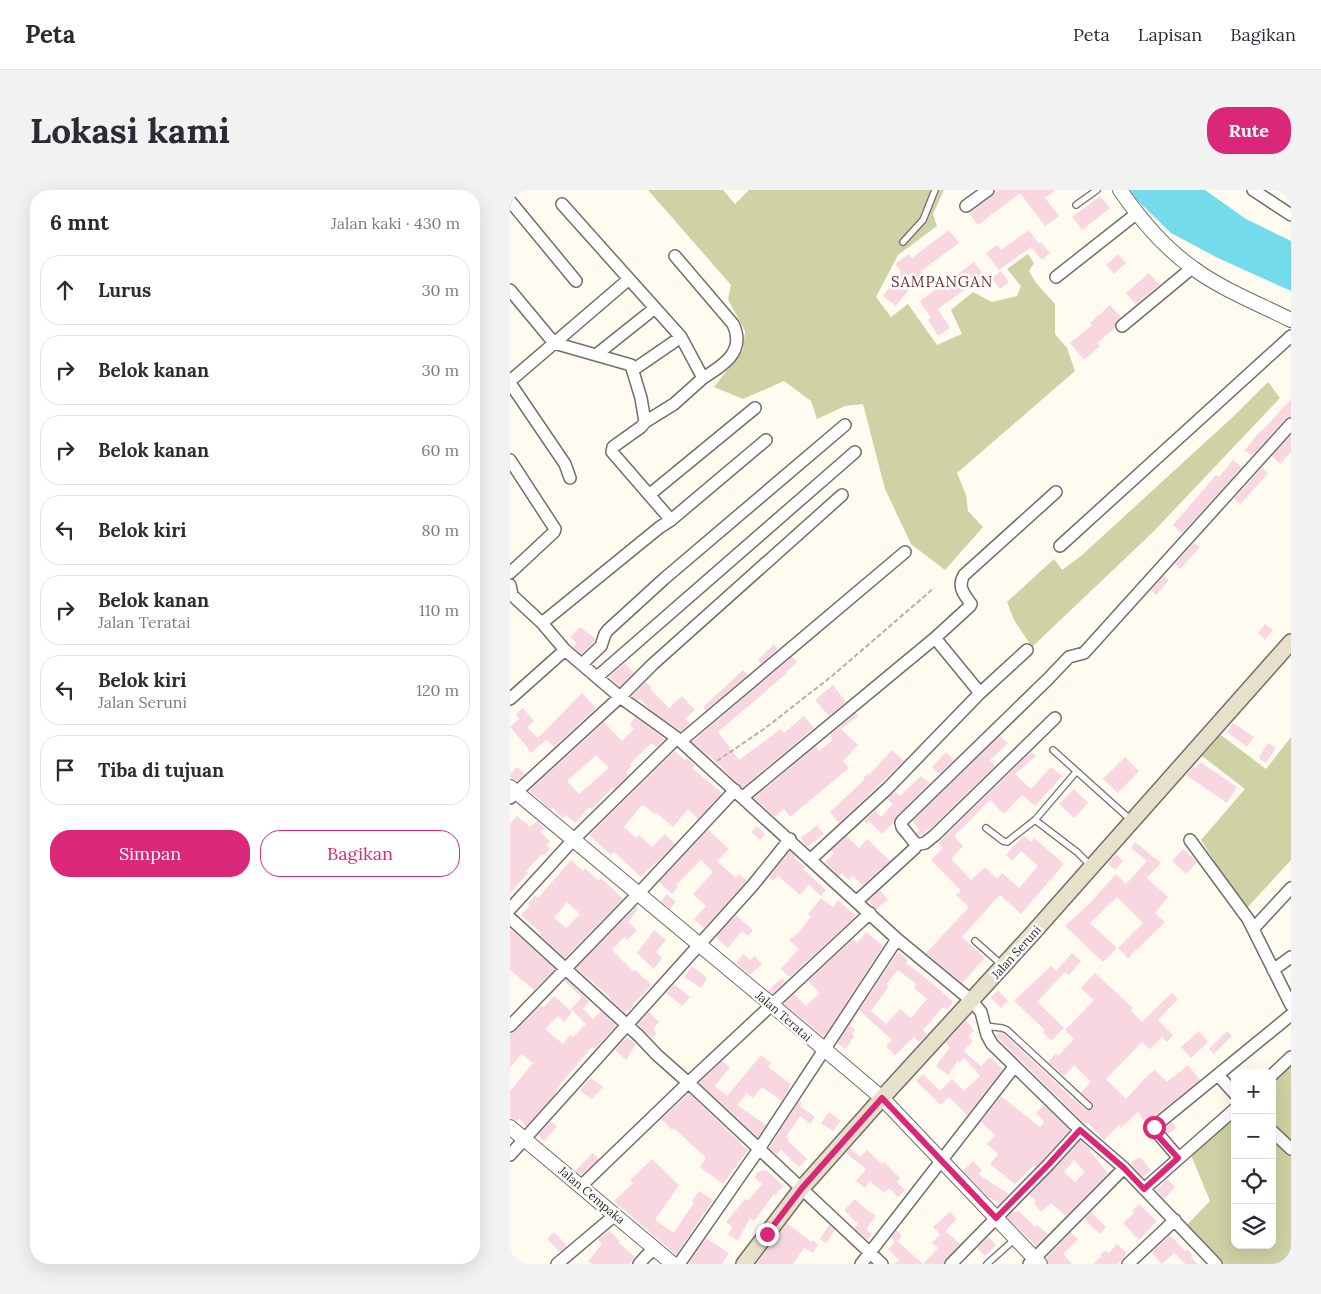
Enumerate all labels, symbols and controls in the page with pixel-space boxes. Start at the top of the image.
text: Peta [25,19,75,50]
text: Peta [1073,23,1110,46]
text: Lapisan [1138,23,1202,46]
text: Bagikan [1230,23,1296,46]
button: Rute [1207,107,1291,154]
text: Lokasi kami [30,108,230,153]
text: 6 mnt [50,209,109,236]
text: Jalan kaki · 430 m [331,213,460,233]
district label: SAMPANGAN [891,272,993,291]
icon: ahead [51,276,79,304]
text: Lurus [98,278,151,302]
text: 30 m [422,280,459,300]
icon: right [51,356,79,384]
text: Belok kanan [98,358,209,382]
text: 30 m [422,360,459,380]
icon: right [51,436,79,464]
text: Belok kanan [98,438,209,462]
text: 60 m [421,440,459,460]
icon: left [51,516,79,544]
text: Belok kiri [98,518,187,542]
text: 80 m [422,520,459,540]
text: Belok kanan [98,588,209,612]
icon: right [51,596,79,624]
text: 110 m [419,600,459,620]
text: Jalan Teratai [98,612,191,632]
text: Belok kiri [98,668,187,692]
icon: left [51,676,79,704]
text: 120 m [416,680,459,700]
text: Jalan Seruni [98,692,187,712]
icon: arrive [51,756,79,784]
text: Tiba di tujuan [98,758,224,782]
button: Simpan [50,830,250,877]
button: Bagikan [260,830,460,877]
street label: Jalan Seruni [987,922,1044,983]
street label: Jalan Teratai [752,987,815,1044]
map controls [1231,1069,1276,1249]
button: + [1231,1069,1276,1114]
button: − [1231,1114,1276,1159]
route start [1143,1116,1166,1139]
button: locate [1231,1159,1276,1204]
street label: Jalan Cempaka [555,1162,628,1227]
button: layers [1231,1204,1276,1249]
route end [756,1223,779,1246]

